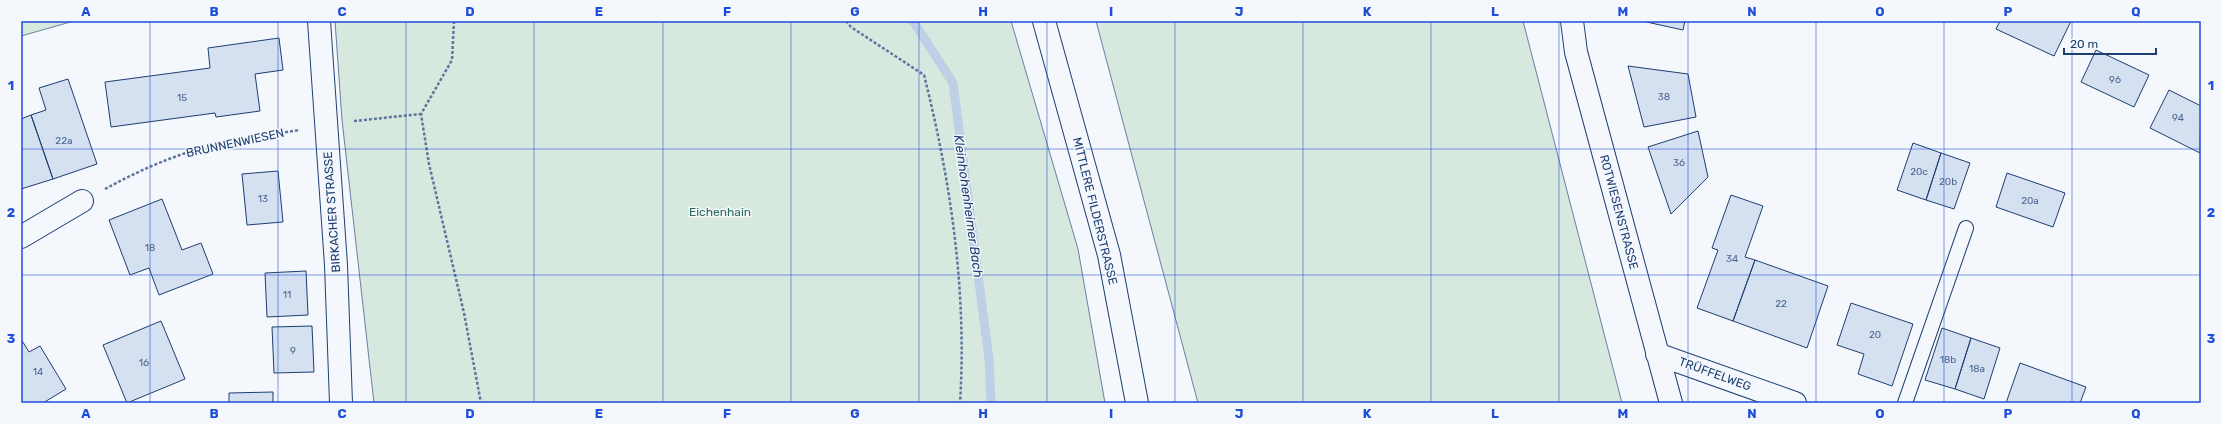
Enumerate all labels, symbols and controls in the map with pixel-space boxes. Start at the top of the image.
text: A [81,4,91,19]
text: B [209,4,219,19]
text: C [337,4,347,19]
text: D [465,4,475,19]
text: E [595,4,603,19]
text: F [723,4,731,19]
text: G [850,4,860,19]
text: H [978,4,988,19]
text: I [1109,4,1113,19]
text: J [1235,4,1243,19]
text: K [1363,4,1372,19]
text: L [1491,4,1499,19]
text: M [1618,4,1628,19]
text: N [1747,4,1757,19]
text: O [1875,4,1885,19]
text: P [2004,4,2013,19]
text: Q [2131,4,2141,19]
scale bar [2064,30,2156,56]
text: 20 m [2070,37,2098,51]
house number: 96 [2109,74,2121,86]
text: 1 [8,78,14,93]
text: 1 [2208,78,2214,93]
house number: 38 [1658,91,1670,103]
house number: 15 [177,92,187,104]
house number: 94 [2172,112,2184,124]
street label: BRUNNENWIESEN [185,126,285,160]
water label: Kleinhohenheimer Bach [951,134,986,279]
house number: 22a [55,135,73,147]
street label: MITTLERE FILDERSTRASSE [1070,136,1120,286]
street label: BIRKACHER STRASSE [321,151,343,273]
street label: ROTWIESENSTRASSE [1597,153,1641,271]
house number: 36 [1673,157,1685,169]
house number: 20c [1910,166,1928,178]
house number: 20b [1939,176,1957,188]
house number: 13 [258,193,268,205]
house number: 20a [2021,195,2039,207]
text: 2 [7,205,15,220]
park label: Eichenhain [689,205,751,219]
text: 2 [2207,205,2215,220]
house number: 18 [145,242,155,254]
house number: 34 [1726,253,1738,265]
house number: 11 [283,289,291,301]
house number: 22 [1775,298,1787,310]
house number: 20 [1869,329,1881,341]
text: 3 [7,331,16,346]
text: 3 [2207,331,2216,346]
house number: 9 [290,345,296,357]
street label: TRÜFFELWEG [1677,354,1753,394]
house number: 18b [1940,354,1956,366]
house number: 16 [139,357,149,369]
house number: 18a [1969,363,1985,375]
house number: 14 [33,366,43,378]
text: A [81,406,91,421]
text: B [209,406,219,421]
text: C [337,406,347,421]
text: D [465,406,475,421]
text: E [595,406,603,421]
text: F [723,406,731,421]
text: G [850,406,860,421]
text: H [978,406,988,421]
text: I [1109,406,1113,421]
text: J [1235,406,1243,421]
text: K [1363,406,1372,421]
text: L [1491,406,1499,421]
text: M [1618,406,1628,421]
text: N [1747,406,1757,421]
text: O [1875,406,1885,421]
text: P [2004,406,2013,421]
text: Q [2131,406,2141,421]

